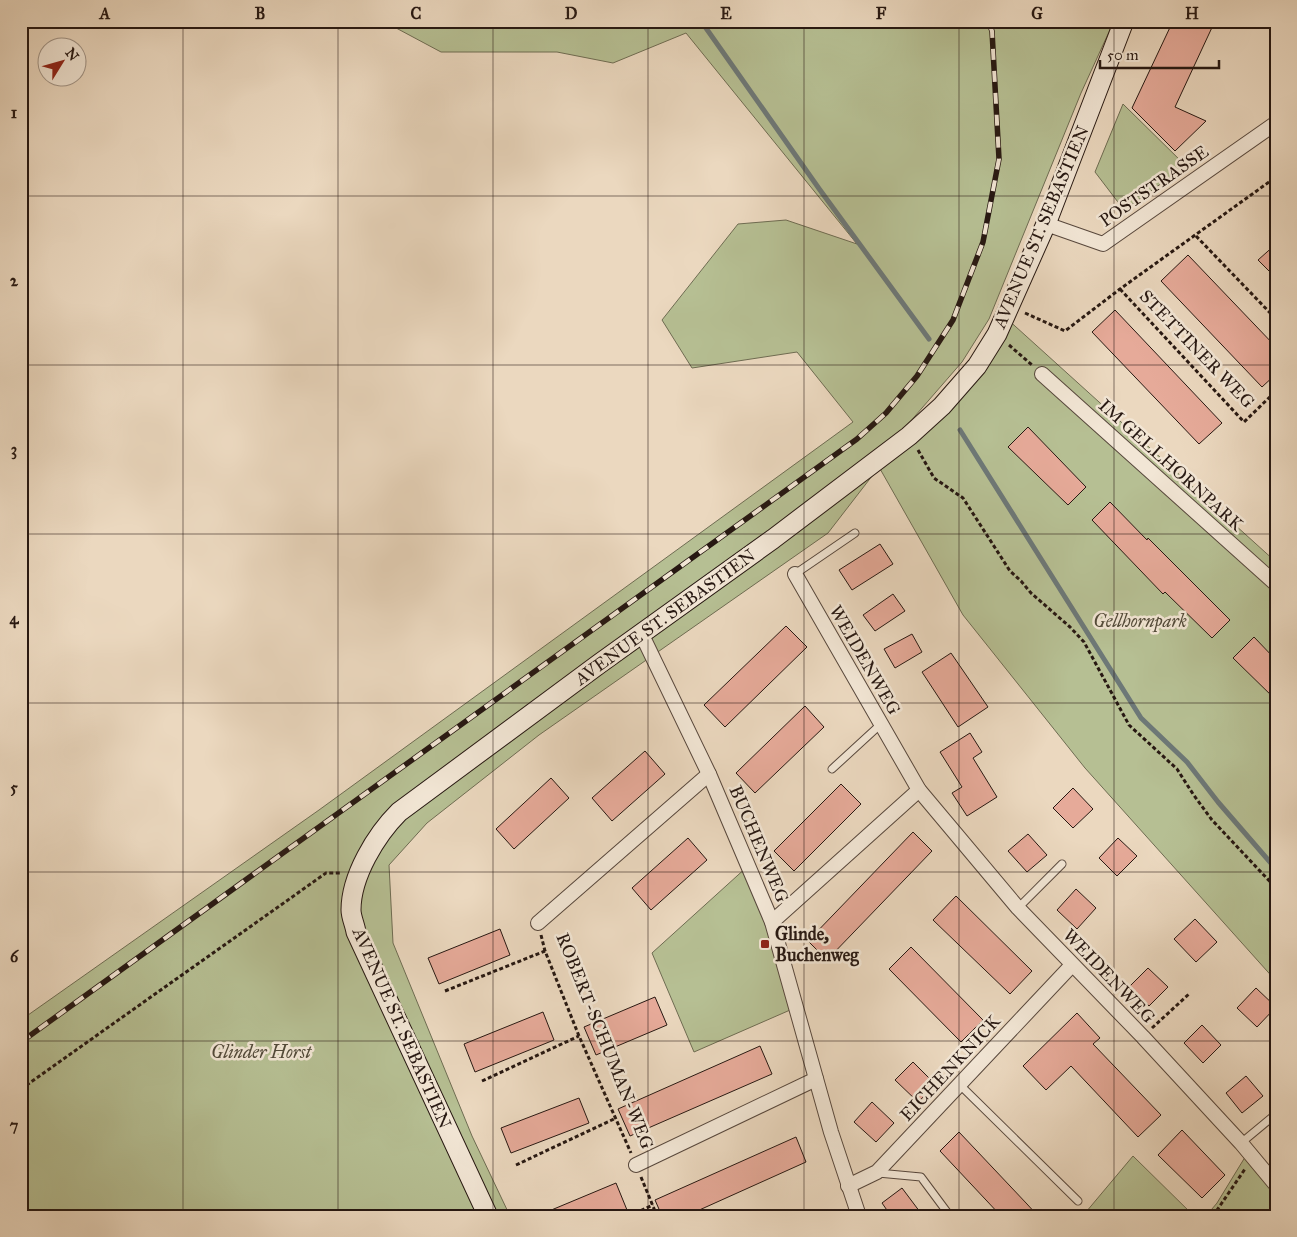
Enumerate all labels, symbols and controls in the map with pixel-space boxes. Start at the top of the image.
text: A [99,4,111,23]
text: B [255,4,265,23]
text: C [411,4,422,23]
text: D [565,4,578,23]
text: E [720,4,732,23]
text: F [876,4,887,23]
text: G [1031,4,1043,23]
text: H [1185,4,1199,23]
north arrow [38,38,88,88]
scale bar [1100,38,1218,70]
text: N [62,45,82,64]
text: 50 m [1107,46,1139,64]
text: 1 [11,103,18,122]
street label: AVENUE ST. SEBASTIEN [988,122,1094,333]
street label: POSTSTRASSE [1095,140,1213,232]
text: 2 [10,271,19,290]
street label: STETTINER WEG [1135,285,1259,413]
street label: IM GELLHORNPARK [1094,394,1249,537]
text: 3 [11,440,17,460]
street label: AVENUE ST. SEBASTIEN [570,544,760,691]
street label: WEIDENWEG [825,601,905,719]
text: 4 [10,609,20,629]
park label: Gellhornpark [1093,610,1187,633]
text: 5 [10,778,18,797]
street label: BUCHENWEG [724,782,794,906]
street label: AVENUE ST. SEBASTIEN [347,923,456,1132]
place label: Glinde, Buchenweg [775,923,859,967]
street label: WEIDENWEG [1058,924,1160,1028]
street label: ROBERT-SCHUMAN-WEG [551,930,659,1152]
marker: Glinde, Buchenweg [759,938,771,950]
text: 6 [10,947,19,966]
street label: EICHENKNICK [895,1010,1006,1126]
park label: Glinder Horst [211,1041,312,1063]
text: 7 [10,1116,19,1135]

